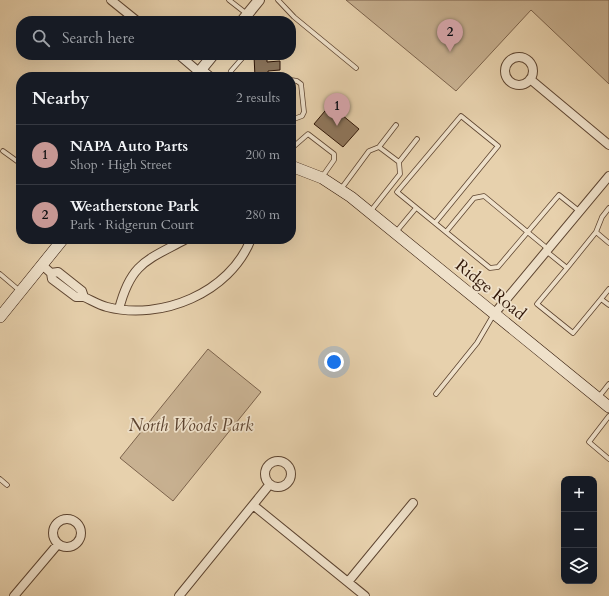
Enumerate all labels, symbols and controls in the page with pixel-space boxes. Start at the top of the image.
search box [16,16,296,60]
pin: 2 [437,19,463,52]
icon: search [30,27,52,49]
text: Search here [62,28,135,48]
text: Nearby [32,87,89,110]
text: 2 results [236,89,280,107]
pin: 1 [324,93,350,126]
text: NAPA Auto Parts [70,136,188,156]
text: 1 [42,146,48,164]
text: 200 m [246,146,280,164]
text: Shop · High Street [70,156,172,174]
text: Weatherstone Park [70,196,199,216]
text: 2 [42,206,48,224]
text: 280 m [246,206,280,224]
text: Park · Ridgerun Court [70,216,194,234]
street label: Ridge Road [450,254,531,325]
your location [324,352,344,372]
park label: North Woods Park [129,414,254,437]
map controls [561,476,597,584]
button: + [561,476,597,512]
button: − [561,512,597,548]
button: layers [561,548,597,584]

